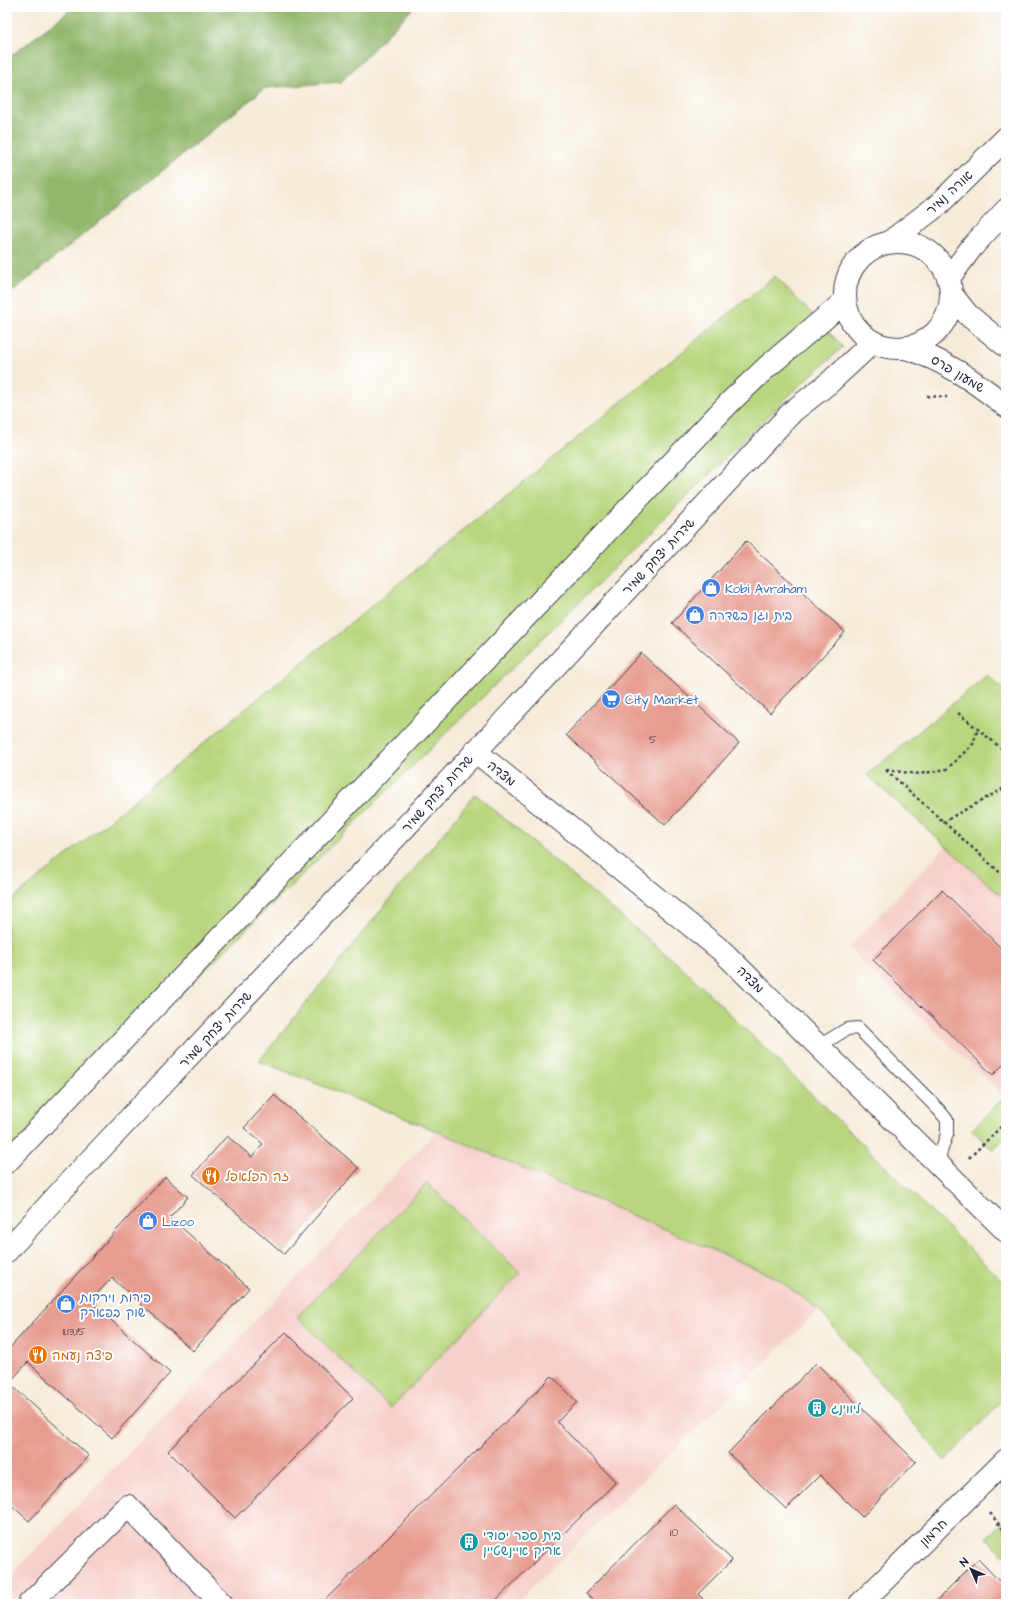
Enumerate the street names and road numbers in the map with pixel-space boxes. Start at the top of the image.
street label: אורה נמיר [922,166,977,219]
street label: שמעון פרס [927,351,988,397]
street label: שדרות יצחק שמיר [618,514,699,599]
street label: שדרות יצחק שמיר [398,751,478,837]
street label: מצדה [483,757,519,791]
street label: מצדה [733,962,768,997]
street label: שדרות יצחק שמיר [175,987,256,1072]
street label: חרמון [916,1515,952,1551]

